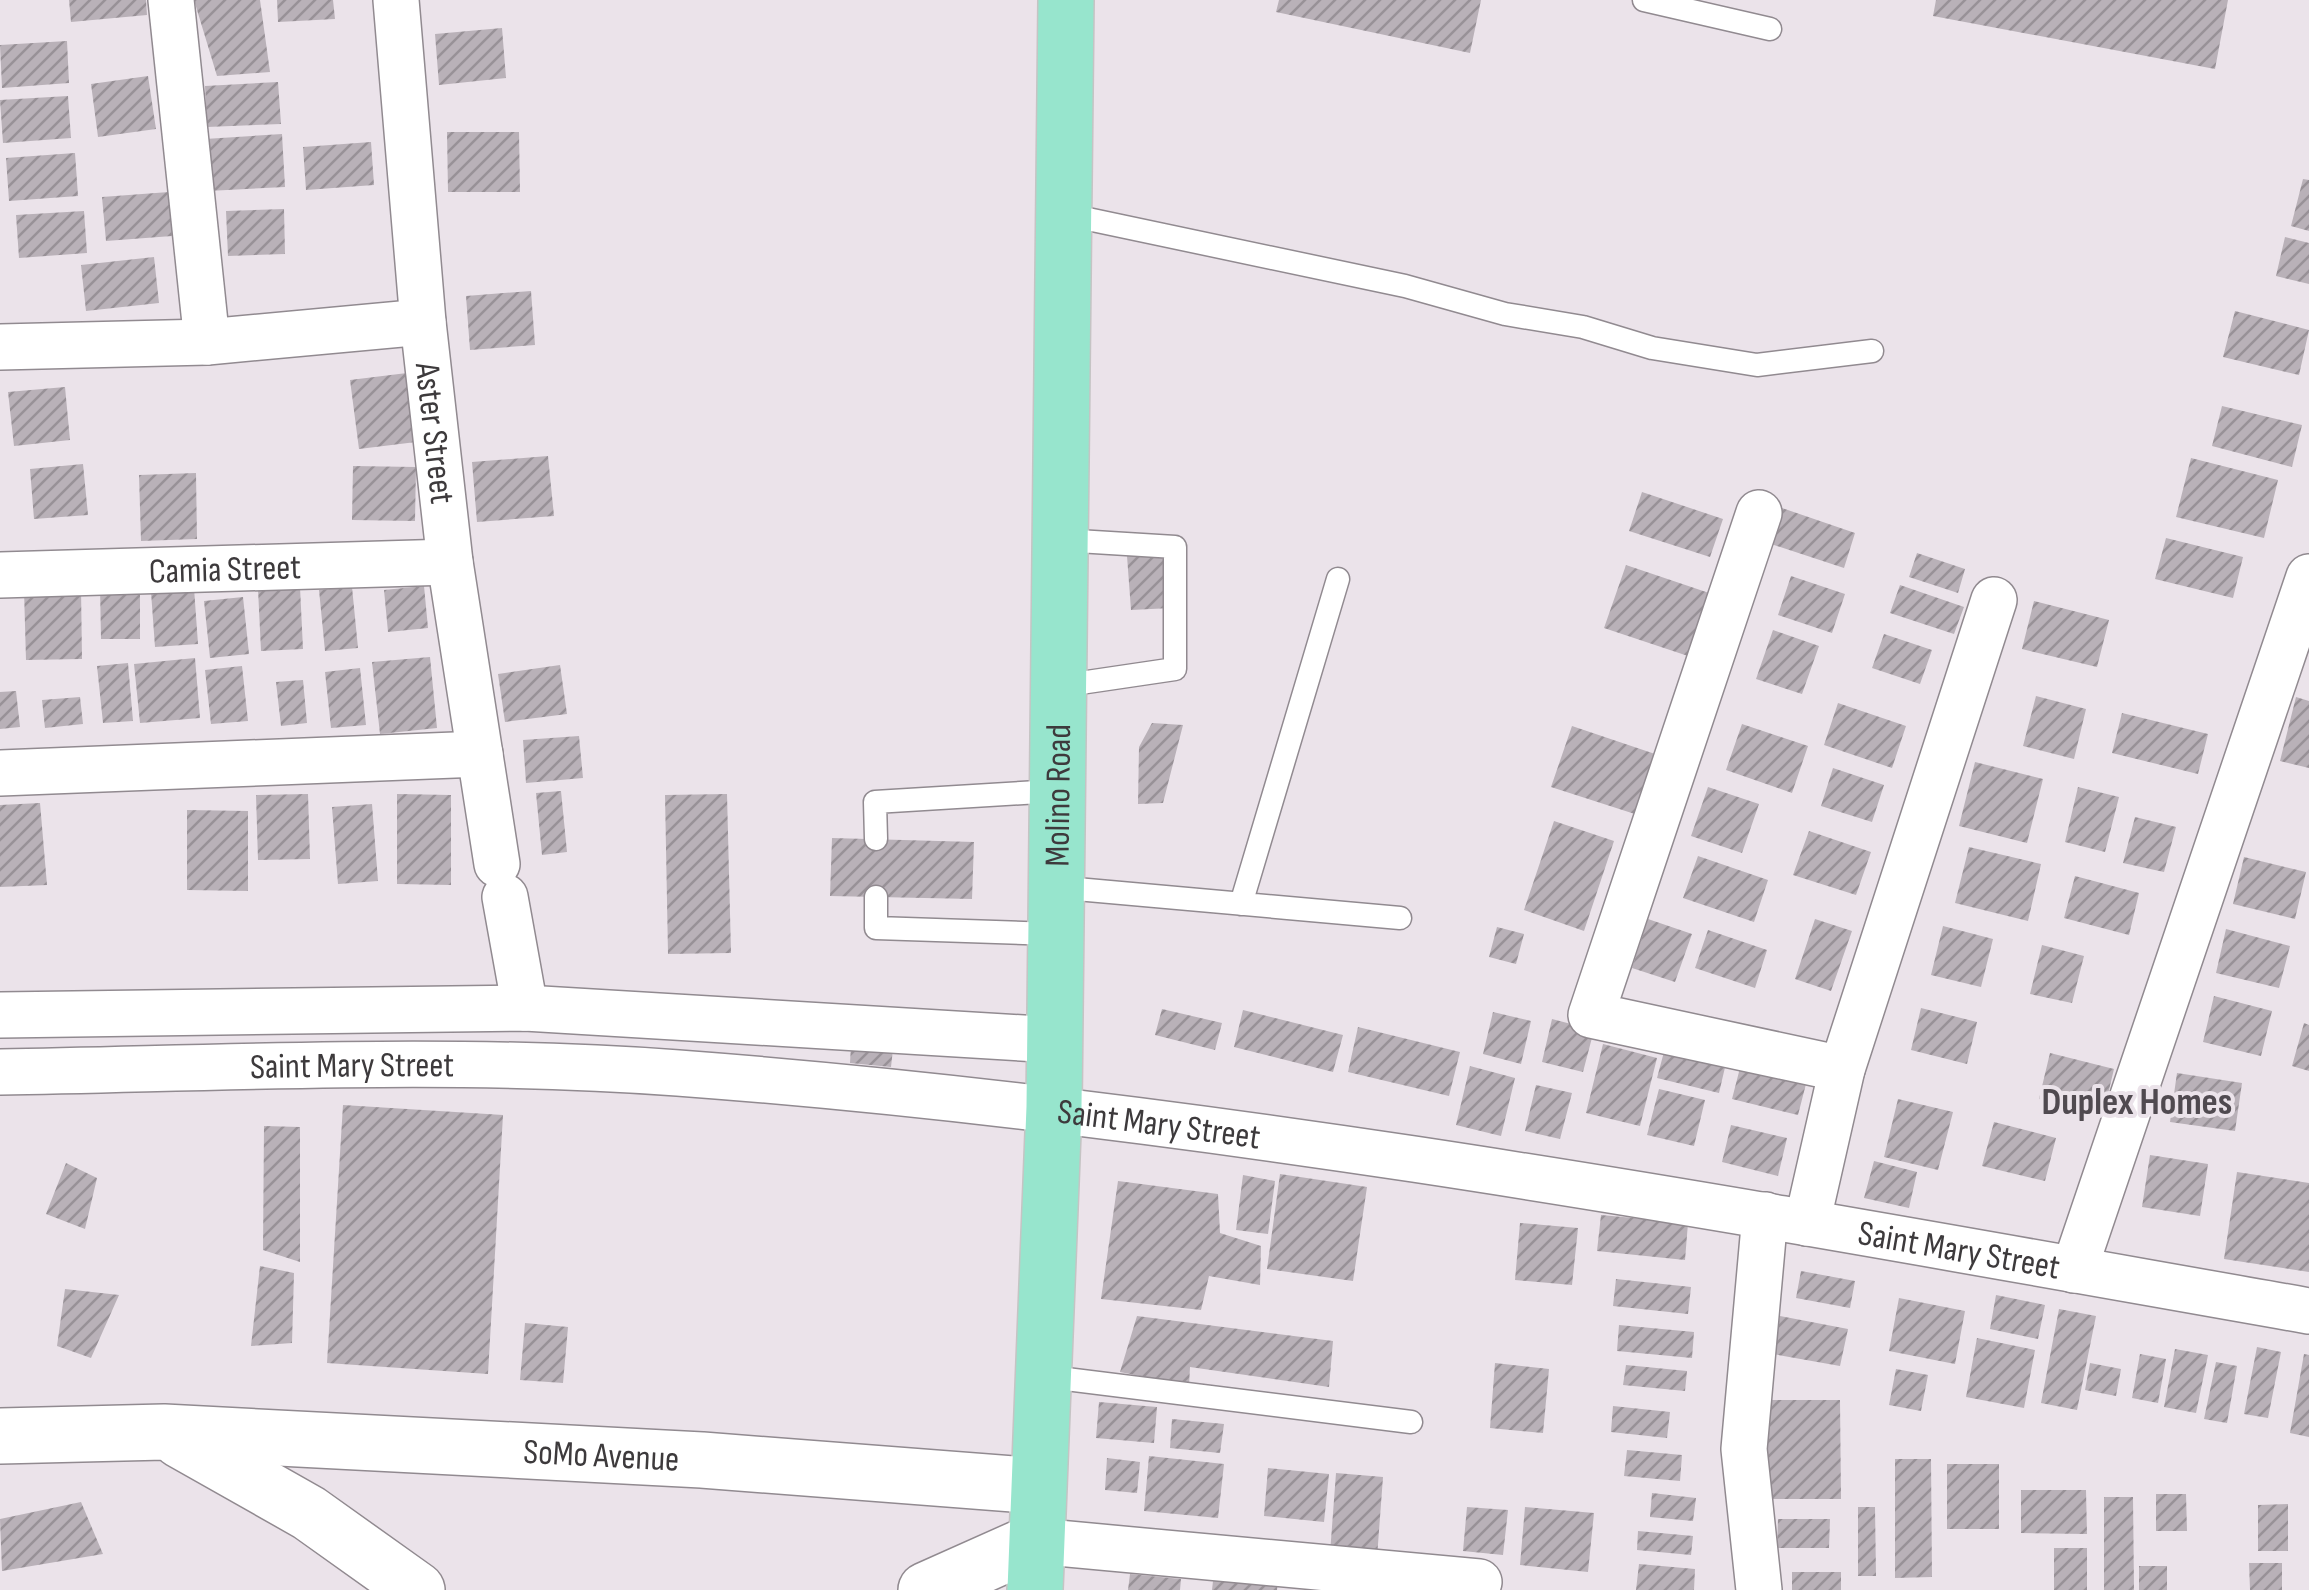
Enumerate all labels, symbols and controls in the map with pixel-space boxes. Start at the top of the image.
street label: Aster Street [405,360,463,506]
street label: Camia Street [148,546,301,594]
street label: Molino Road [1037,724,1081,867]
street label: Saint Mary Street [249,1044,454,1089]
district label: Duplex Homes [2042,1080,2232,1125]
street label: Saint Mary Street [1055,1091,1263,1160]
street label: Saint Mary Street [1855,1212,2063,1290]
street label: SoMo Avenue [522,1431,680,1482]

